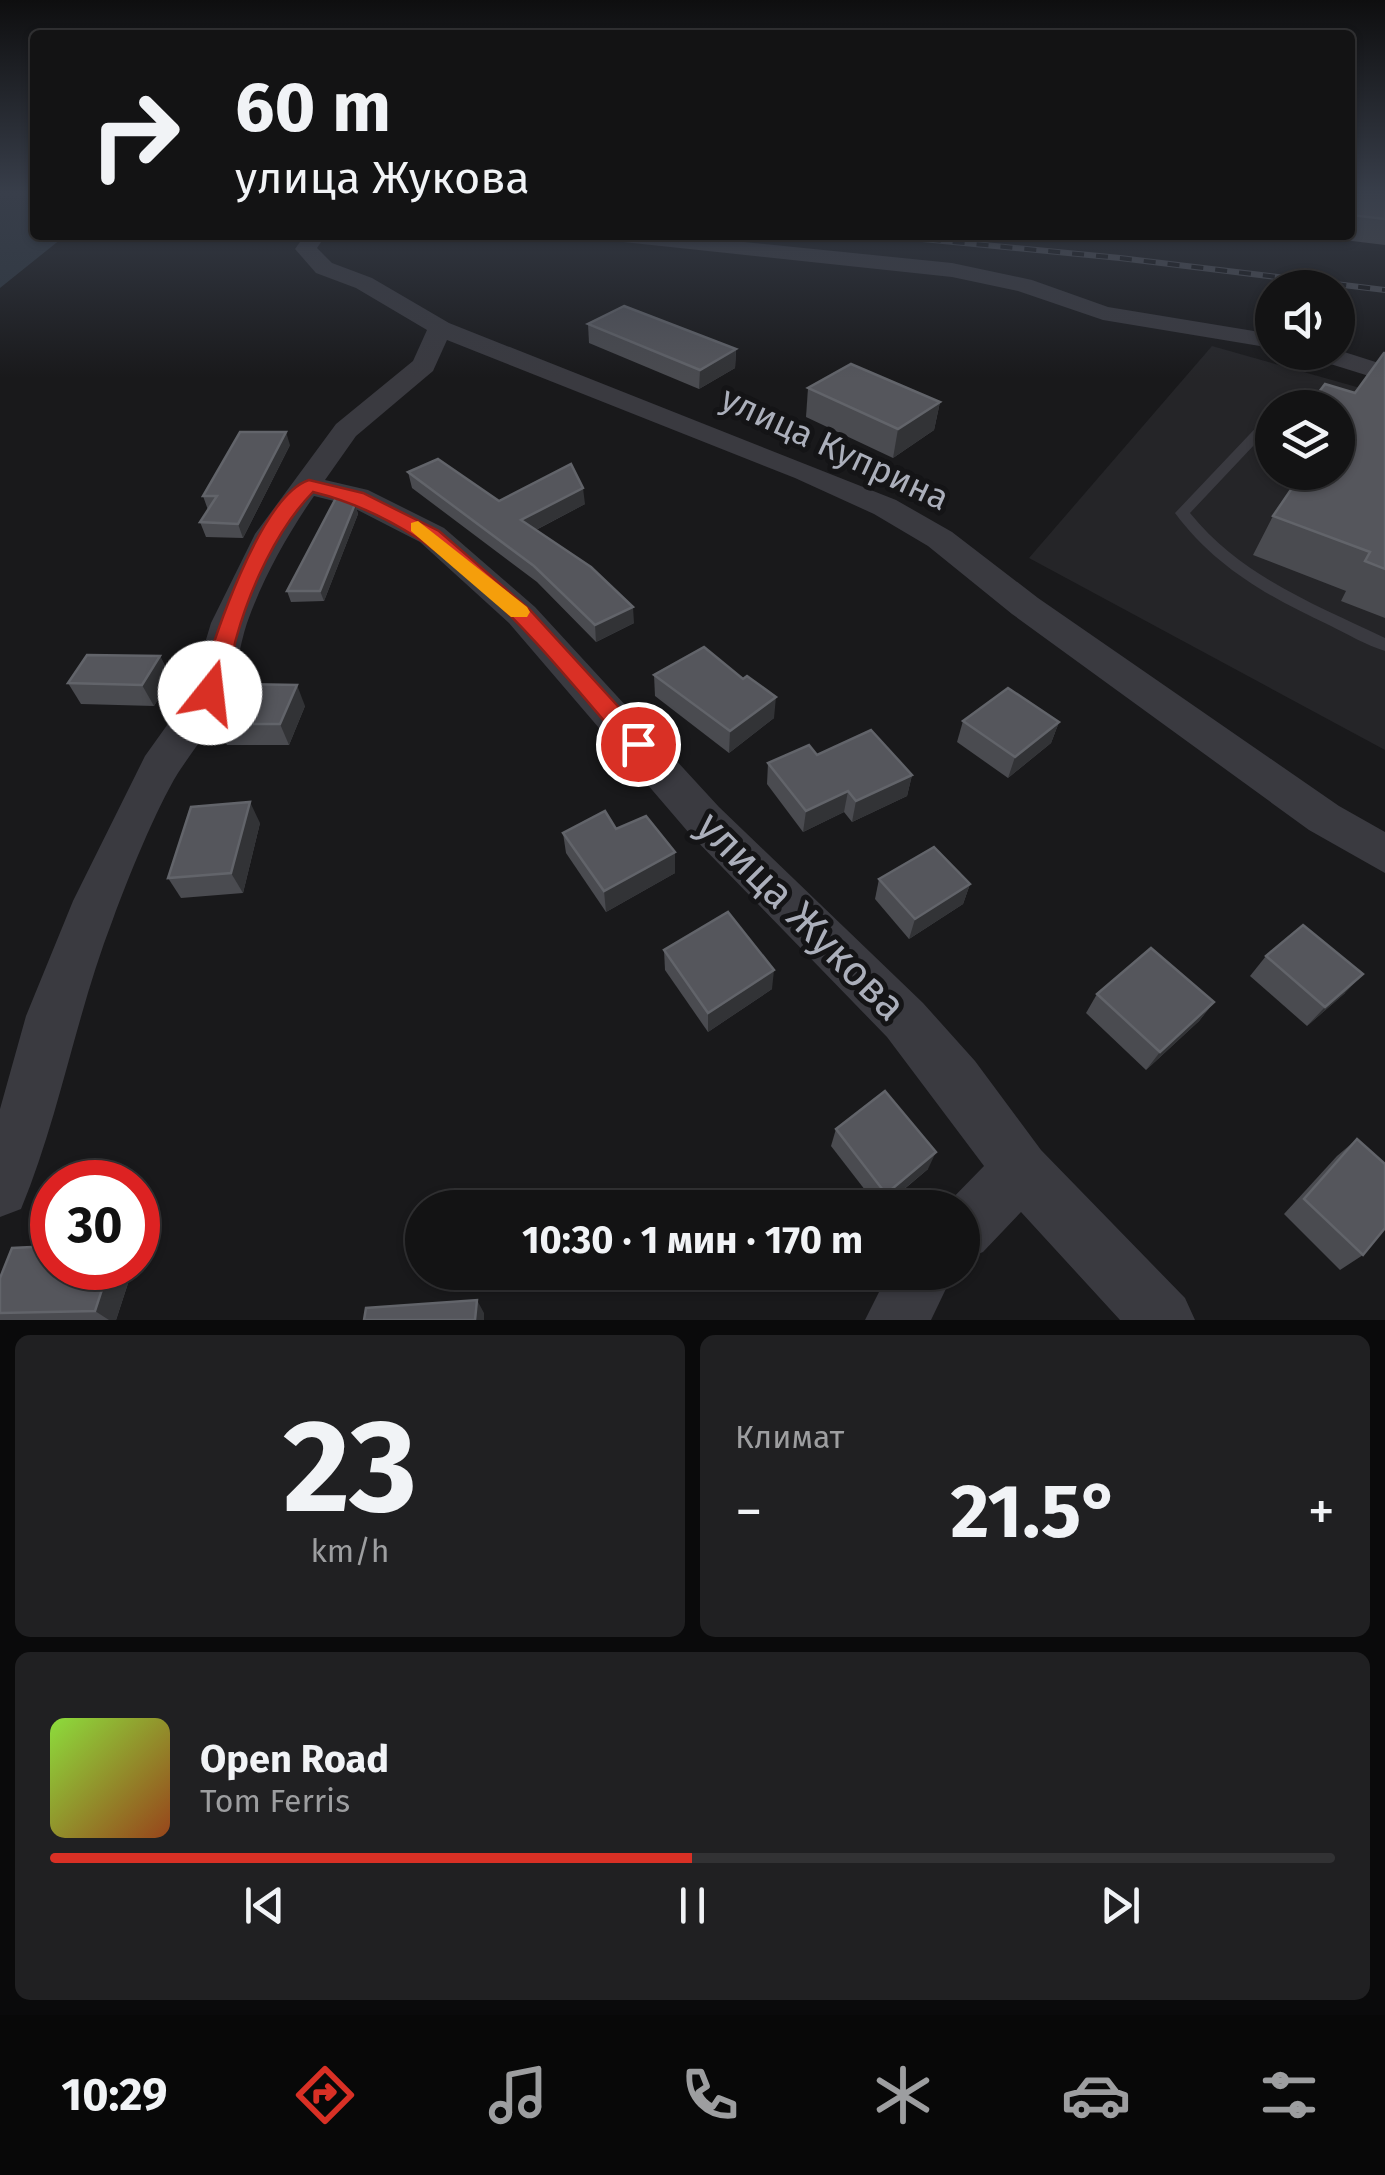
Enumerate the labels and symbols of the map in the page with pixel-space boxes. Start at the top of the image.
street label: улица Куприна [714,377,956,519]
position arrow [158,641,262,745]
pin [596,702,681,787]
street label: улица Жукова [686,801,916,1031]
speed limit sign: 30 [30,1160,160,1290]

